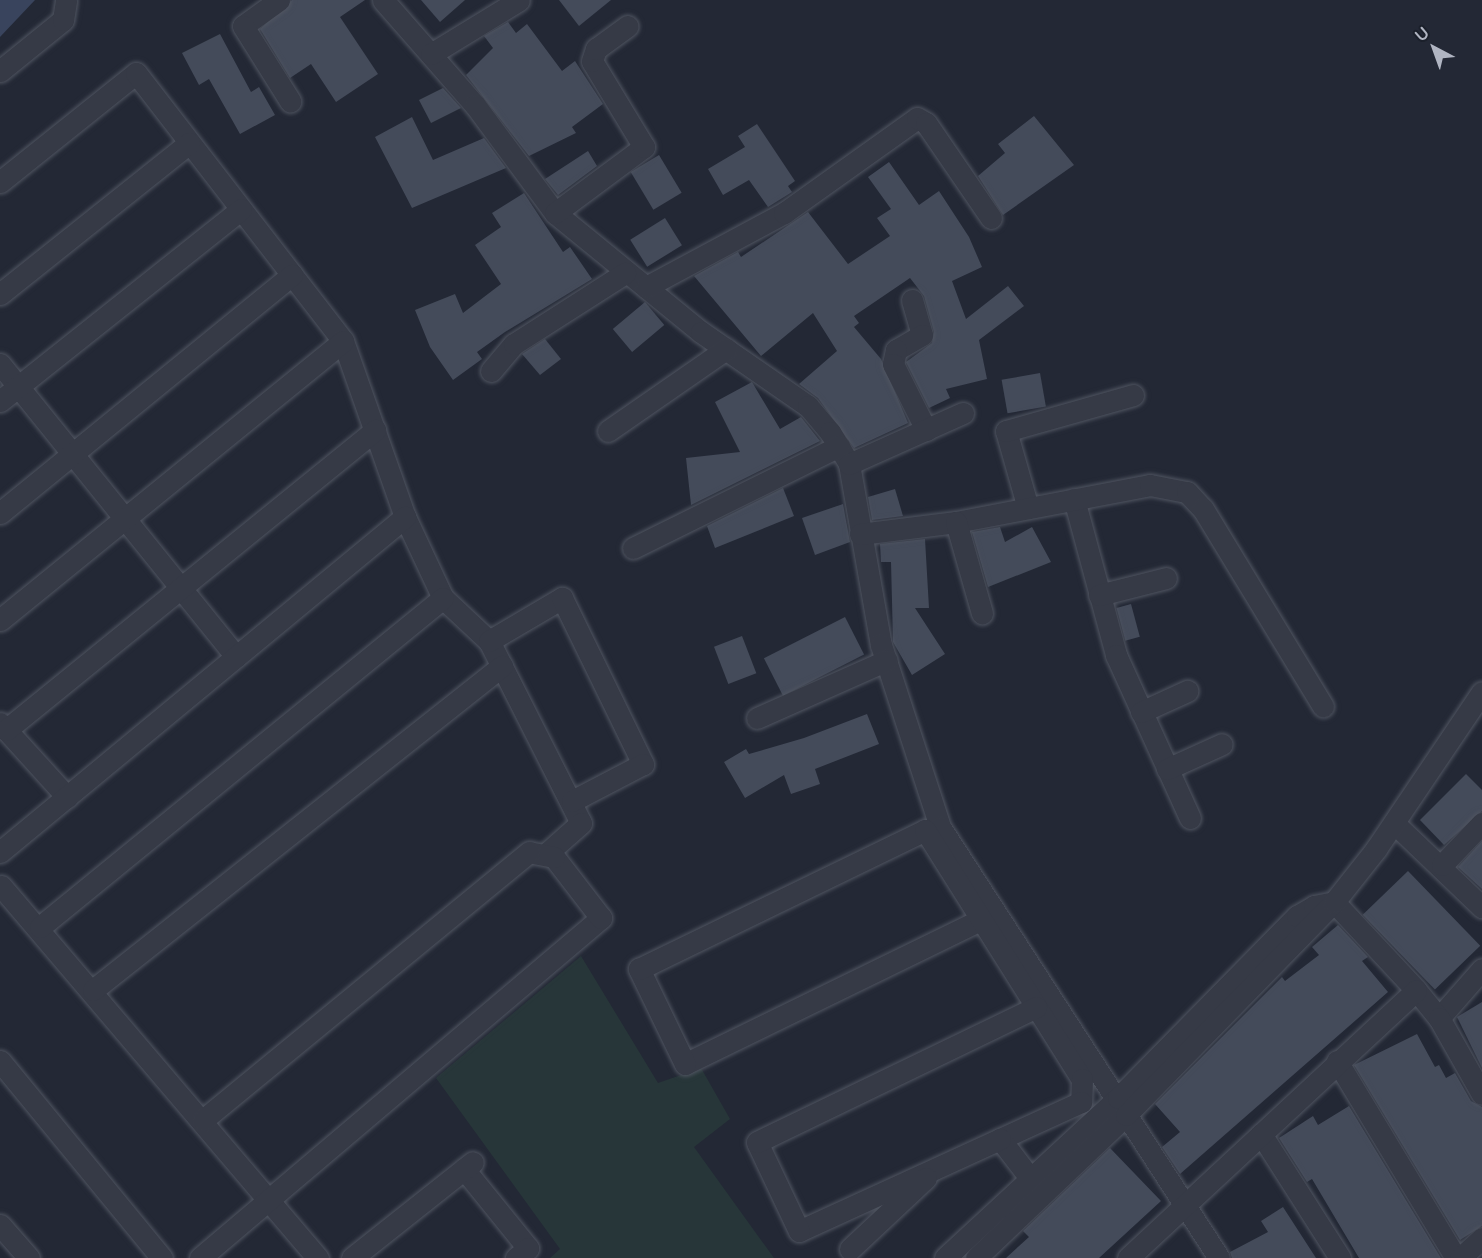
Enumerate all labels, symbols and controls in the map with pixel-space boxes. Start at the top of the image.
north arrow [1404,18,1464,78]
text: U [1411,23,1433,46]

